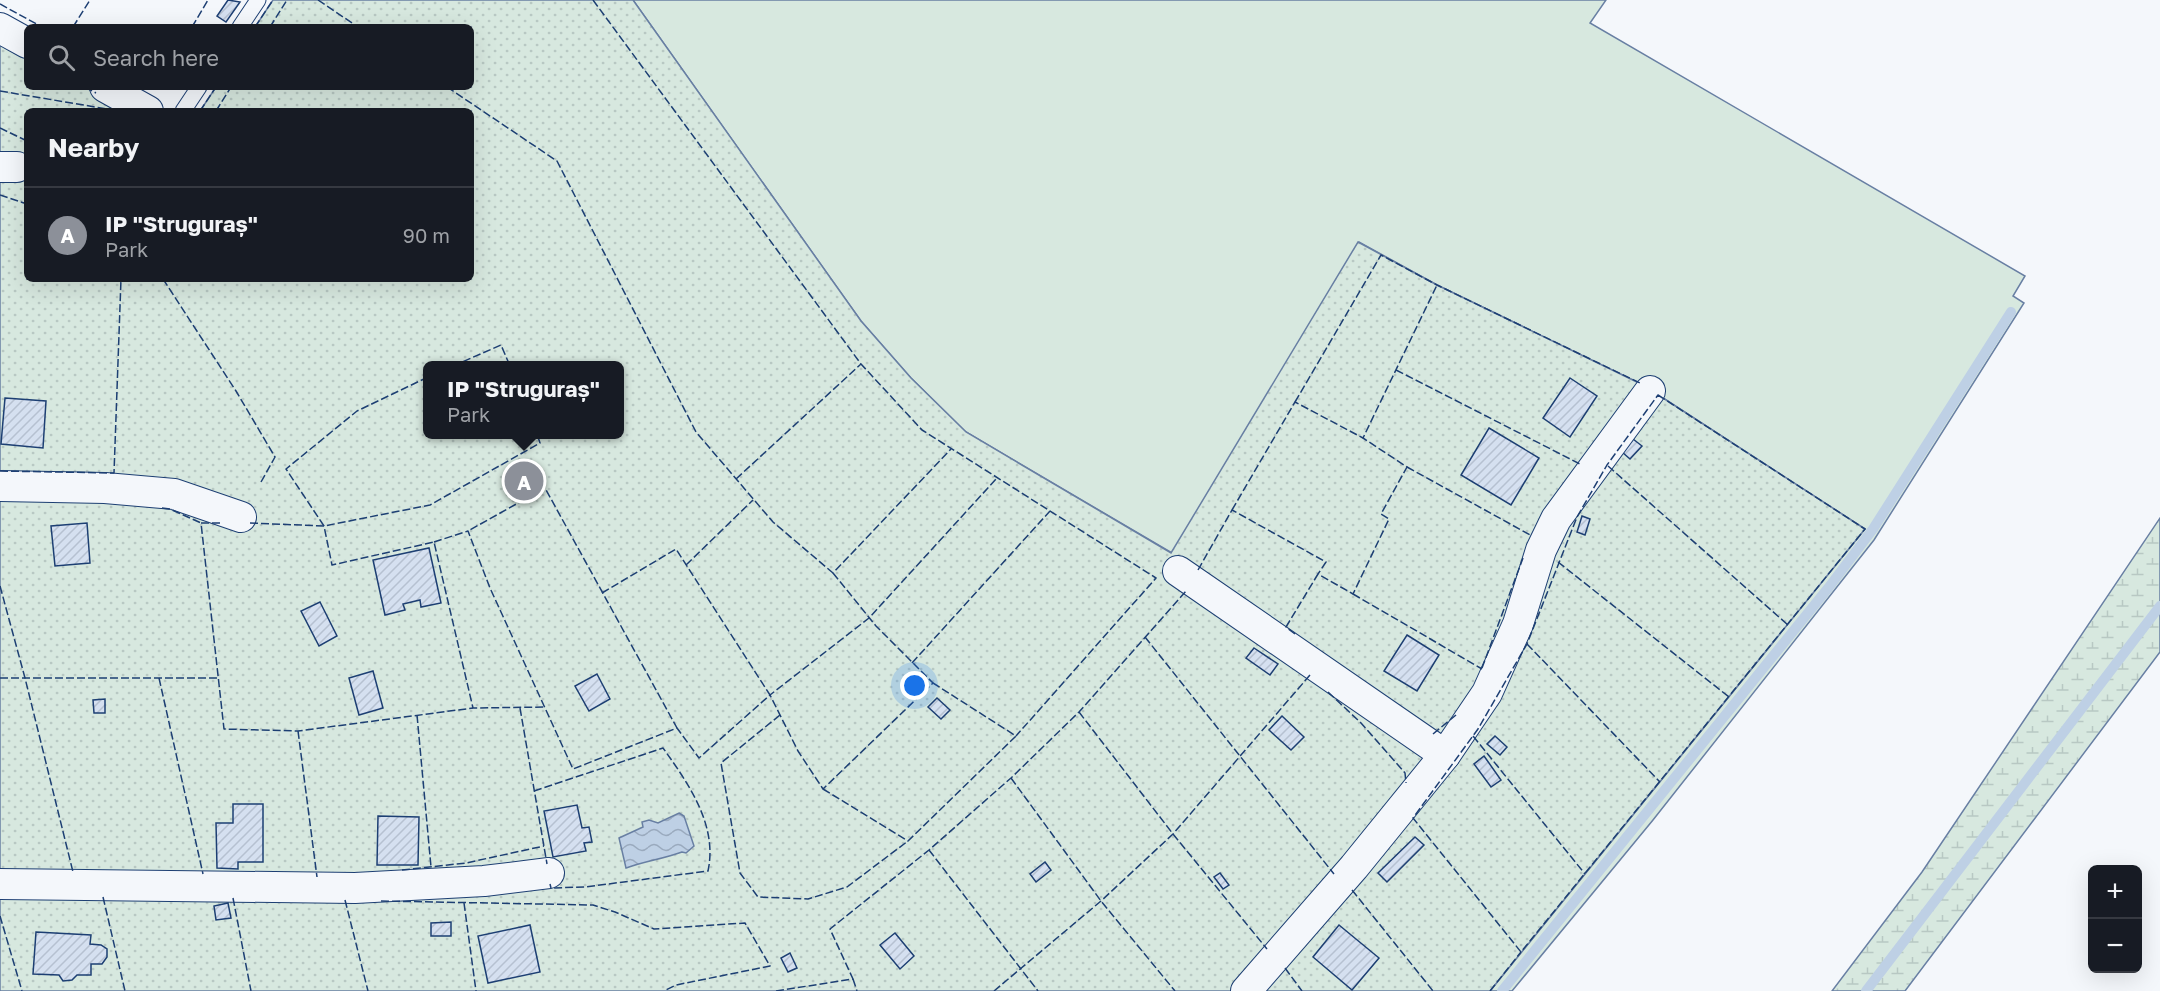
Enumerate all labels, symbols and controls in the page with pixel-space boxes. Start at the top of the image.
search box [24,24,474,90]
icon: search [45,41,78,74]
text: Search here [93,44,219,71]
text: Nearby [48,132,139,163]
text: IP "Struguraș" [105,210,258,237]
text: A [60,223,75,247]
text: 90 m [403,223,450,247]
text: Park [105,237,148,261]
popup [423,361,624,439]
text: IP "Struguraș" [447,375,600,402]
text: Park [447,402,490,426]
pin: A [504,458,544,504]
your location [900,671,929,700]
map controls [2088,865,2142,973]
button: + [2088,865,2142,919]
button: − [2088,919,2142,973]

